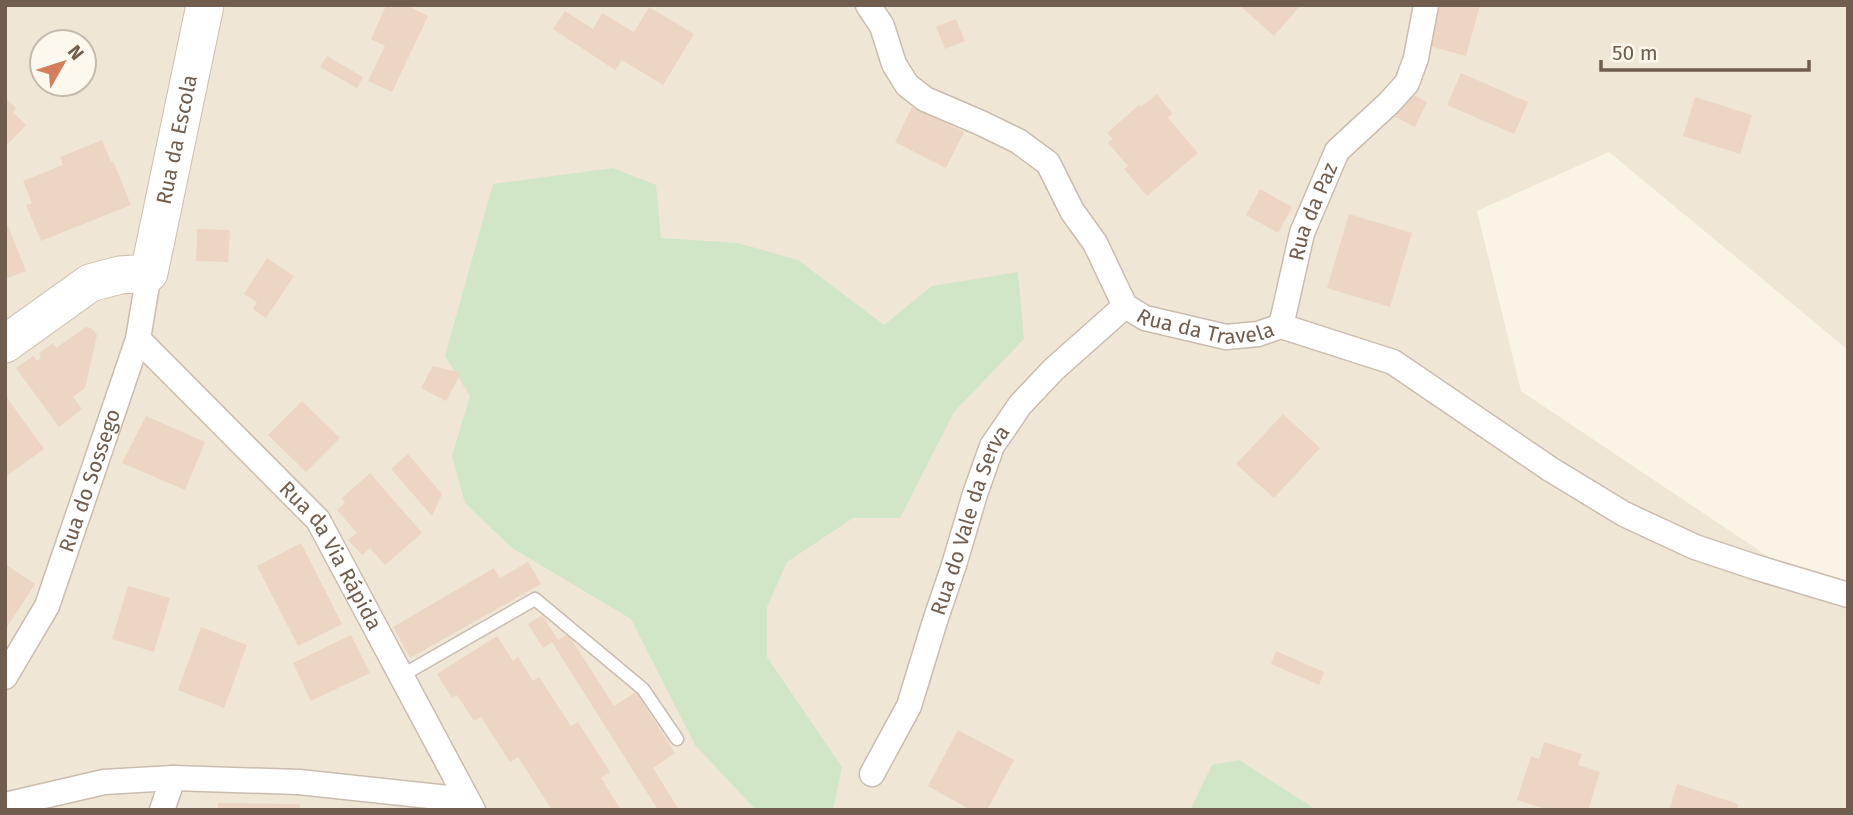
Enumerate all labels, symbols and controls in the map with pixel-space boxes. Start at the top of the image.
north arrow [28,28,98,98]
scale bar [1601,28,1809,72]
text: N [63,40,89,65]
text: 50 m [1612,40,1658,66]
street label: Rua da Escola [151,72,203,207]
street label: Rua da Paz [1283,159,1344,263]
street label: Rua da Travela [1132,303,1278,350]
street label: Rua do Sossego [53,405,126,556]
street label: Rua do Vale da Serva [925,420,1015,619]
street label: Rua da Via Rápida [274,476,387,635]

